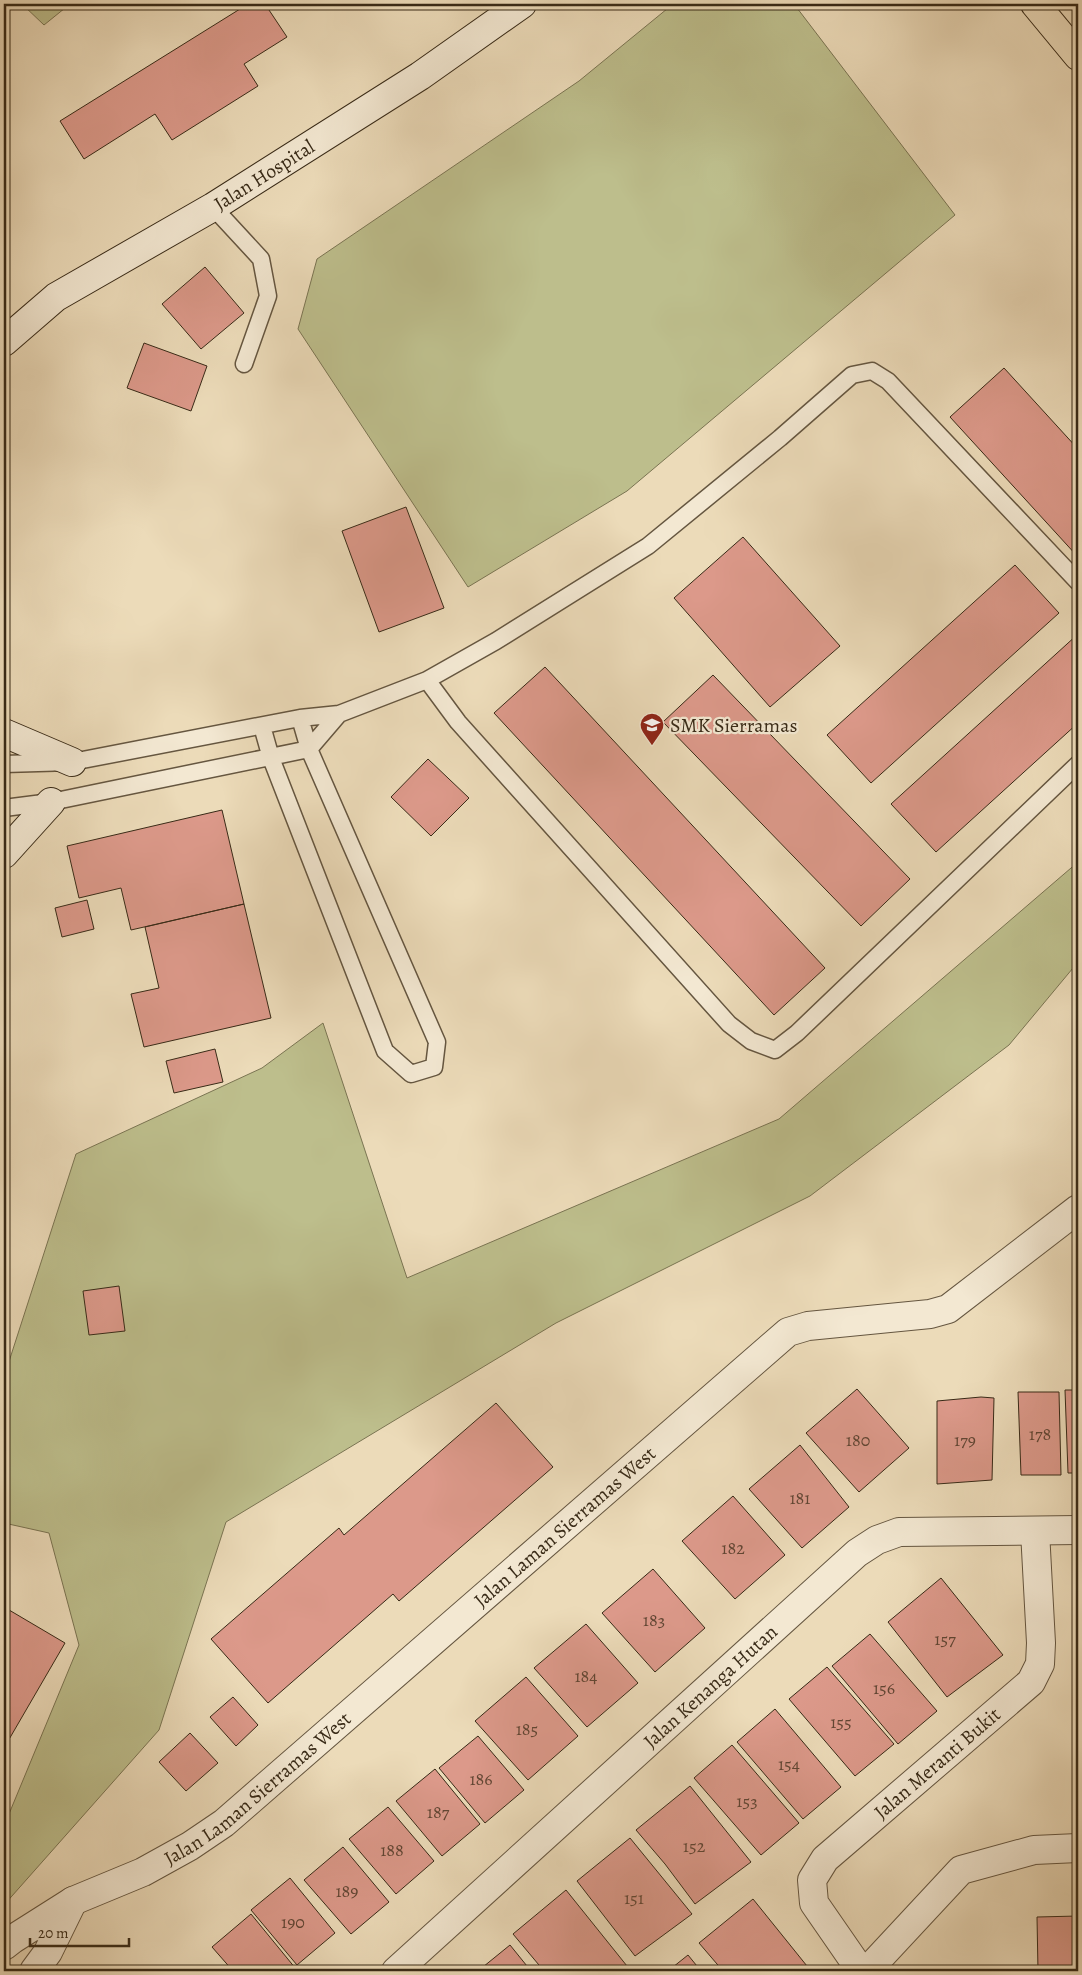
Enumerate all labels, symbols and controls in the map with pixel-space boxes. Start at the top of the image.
street label: Jalan Hospital [209,133,320,217]
school or university icon: SMK Sierramas [639,712,665,746]
place label: SMK Sierramas [670,712,798,739]
house number: 178 [1029,1422,1051,1446]
house number: 180 [846,1428,870,1452]
house number: 179 [954,1428,976,1452]
street label: Jalan Laman Sierramas West [468,1440,662,1614]
house number: 181 [789,1486,811,1510]
house number: 182 [721,1536,745,1560]
house number: 183 [643,1608,665,1632]
street label: Jalan Kenanga Hutan [637,1619,783,1755]
house number: 157 [934,1627,956,1651]
house number: 184 [574,1664,598,1688]
house number: 156 [873,1676,895,1700]
street label: Jalan Meranti Bukit [868,1701,1007,1825]
street label: Jalan Laman Sierramas West [159,1705,357,1872]
house number: 155 [830,1710,852,1734]
house number: 185 [516,1717,538,1741]
house number: 154 [778,1752,800,1776]
house number: 186 [469,1767,493,1791]
house number: 153 [736,1789,758,1813]
house number: 187 [427,1800,450,1824]
house number: 152 [683,1834,706,1858]
house number: 188 [380,1838,404,1862]
house number: 189 [335,1879,359,1903]
house number: 151 [624,1886,644,1910]
house number: 190 [281,1910,305,1934]
scale bar [30,1915,129,1947]
text: 20 m [38,1923,69,1943]

